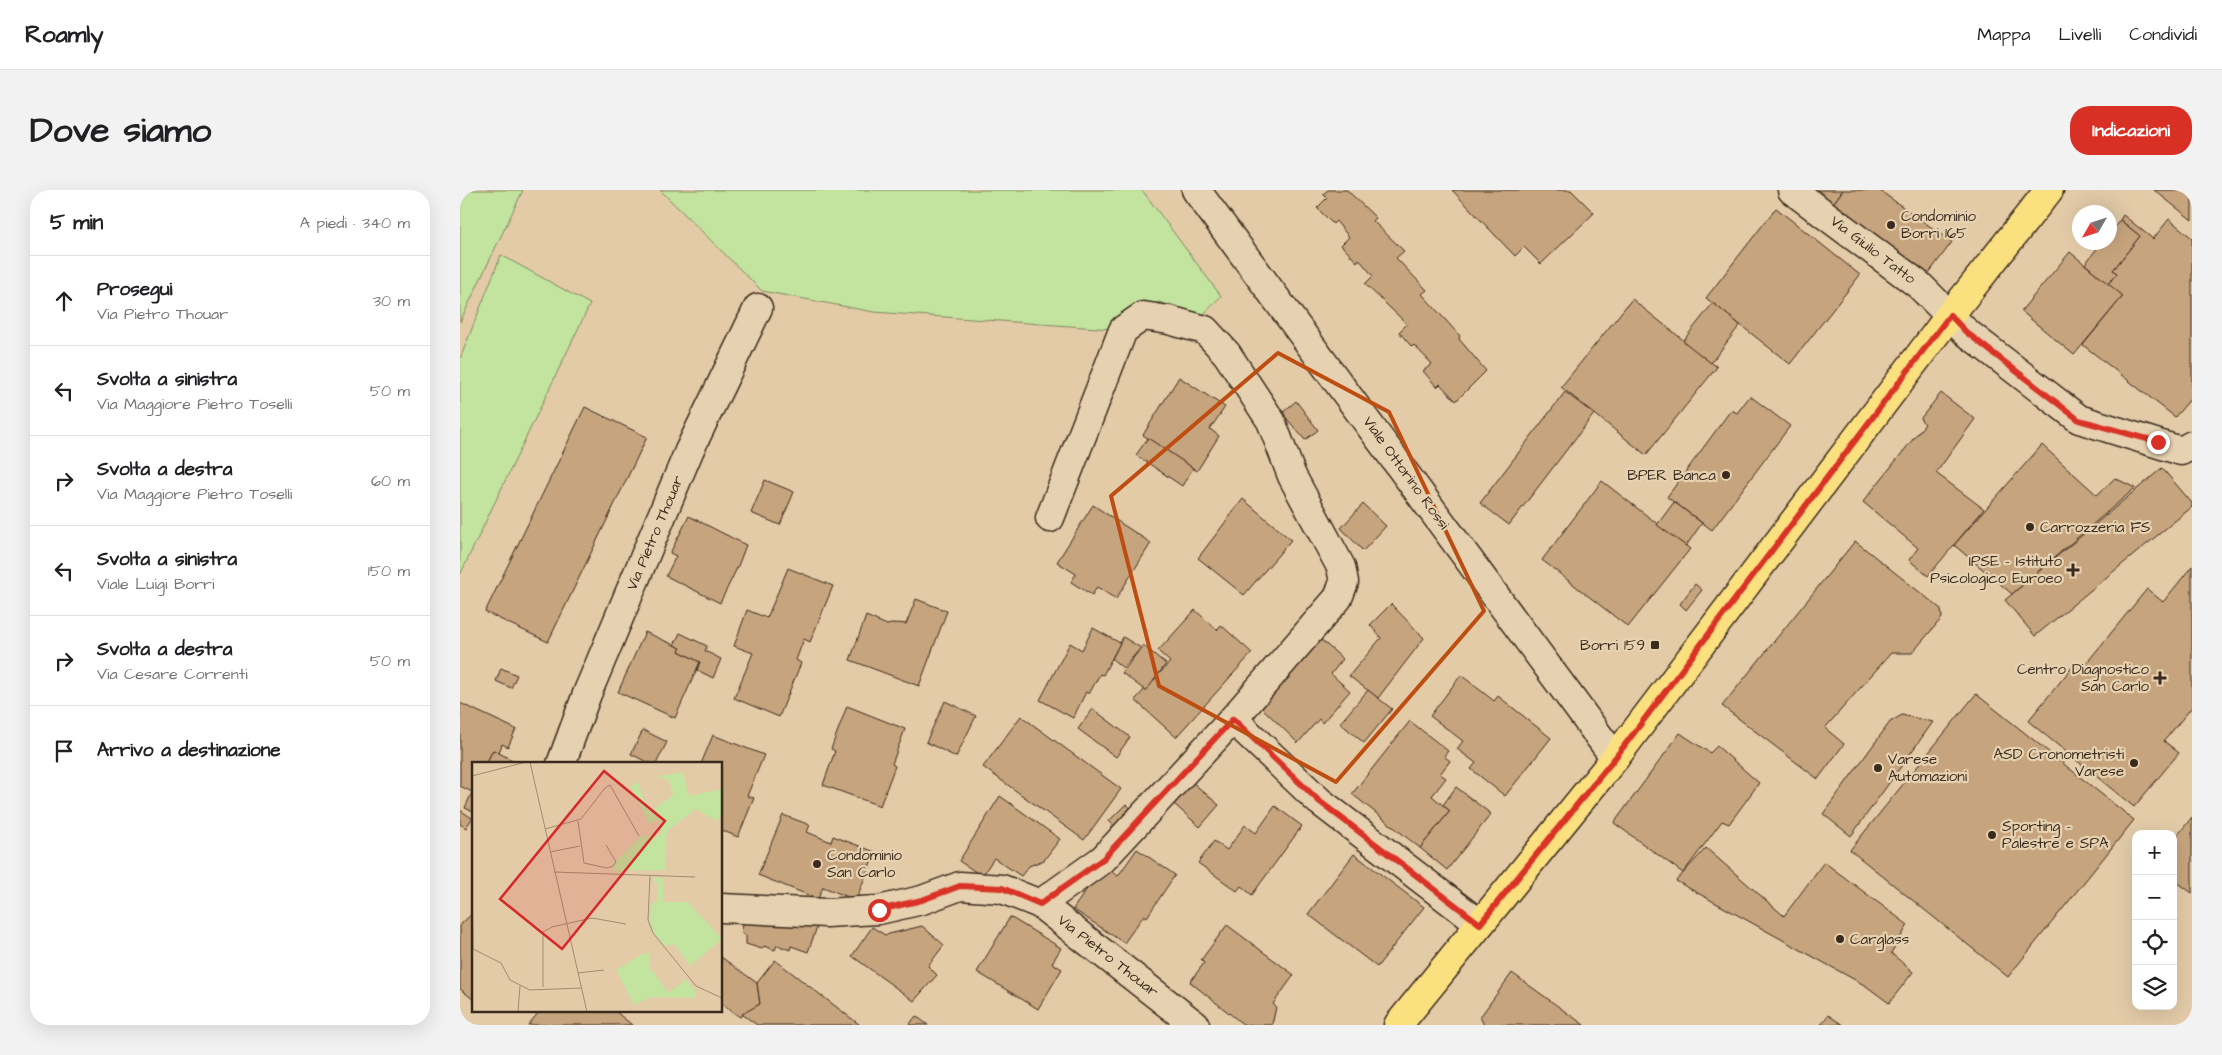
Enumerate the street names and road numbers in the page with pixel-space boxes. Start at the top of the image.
street label: Via Giulio Tatto [1826,211,1921,289]
street label: Viale Ottorino Rossi [1358,412,1455,535]
street label: Via Pietro Thouar [621,472,689,594]
street label: Via Pietro Thouar [1053,910,1163,1002]

